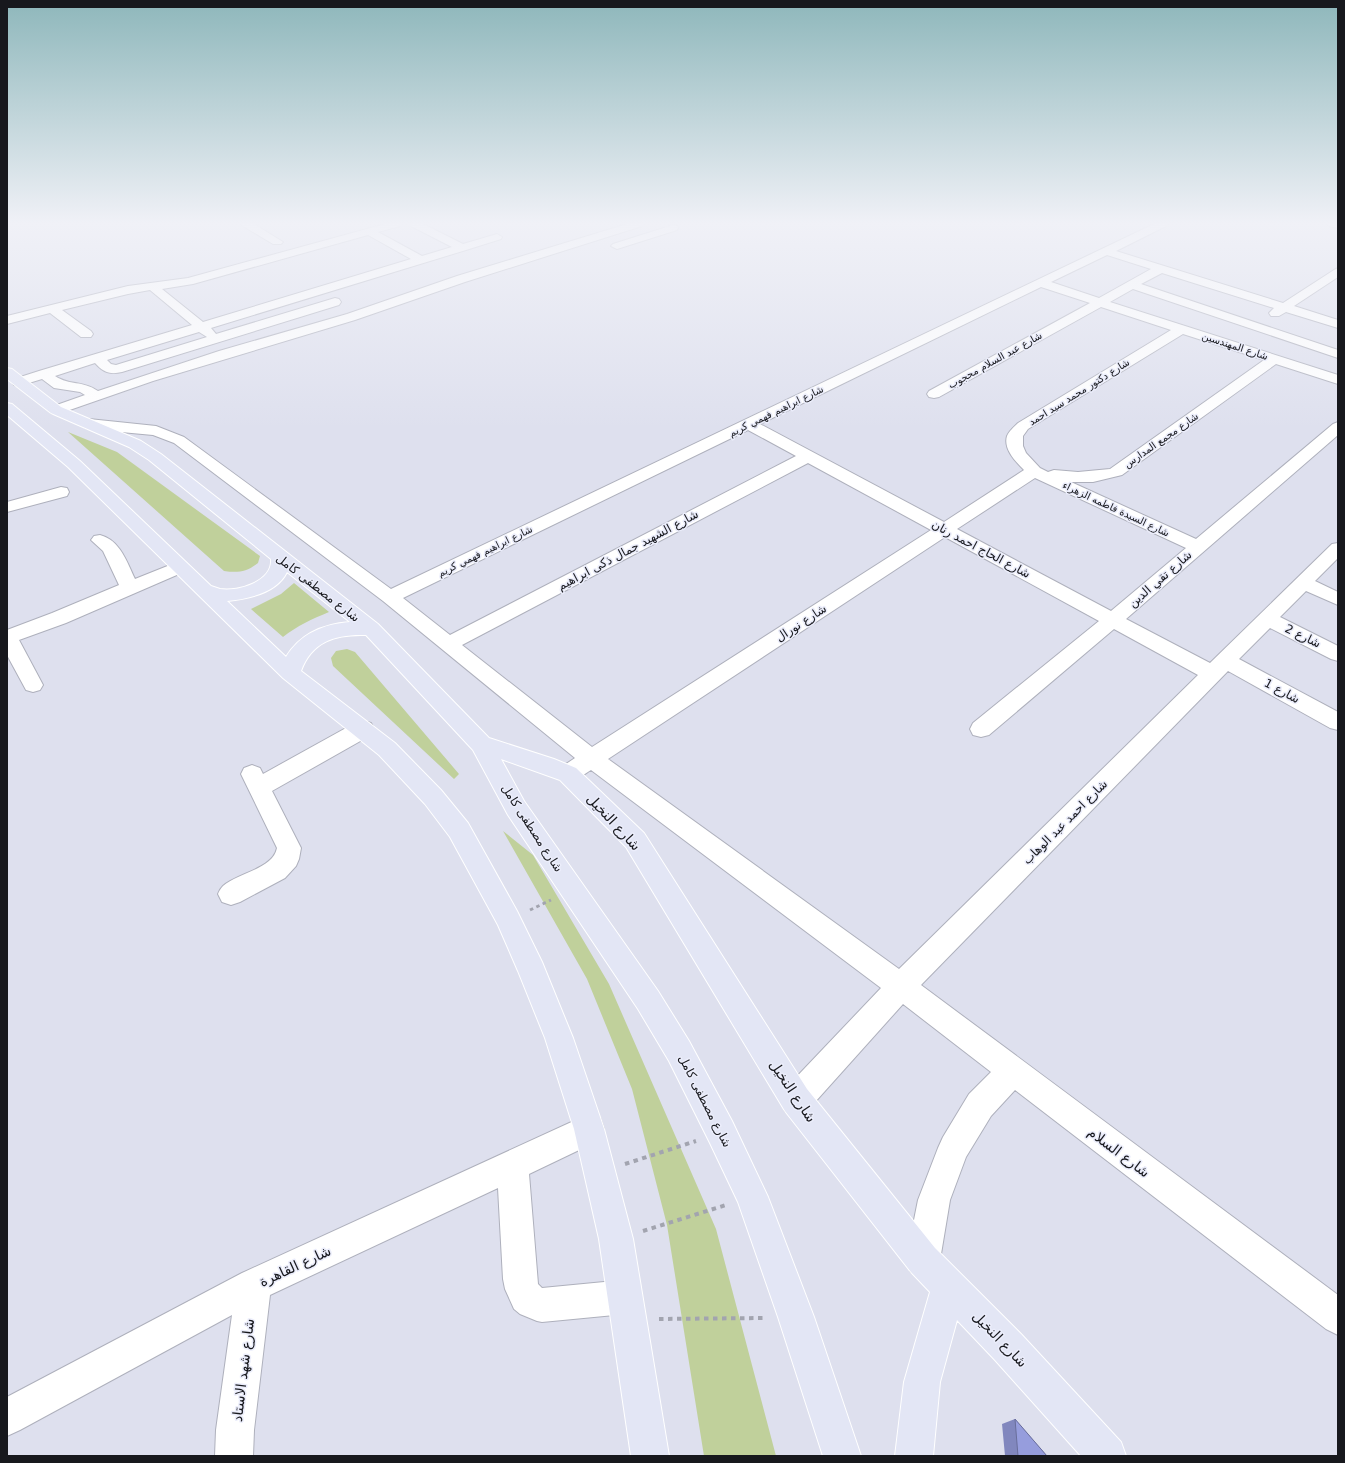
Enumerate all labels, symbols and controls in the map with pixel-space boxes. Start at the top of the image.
street label: شارع عبد السلام محجوب [946,330,1044,391]
street label: شارع المهندسين [1200,330,1269,363]
street label: شارع دكتور محمد سيد احمد [1027,356,1132,428]
street label: شارع ابراهيم فهمي كريم [727,383,825,440]
street label: شارع مجمع المدارس [1122,410,1201,471]
street label: شارع السيدة فاطمه الزهراء [1060,479,1171,540]
street label: شارع الشهيد جمال ذكى ابراهيم [555,507,701,594]
street label: شارع الحاج احمد رنان [929,517,1033,582]
street label: شارع ابراهيم فهمي كريم [436,523,534,580]
street label: شارع تقي الدين [1125,548,1195,611]
street label: شارع مصطفى كامل [273,551,362,626]
street label: شارع نورال [773,601,830,645]
street label: شارع 2 [1282,621,1323,652]
street label: شارع 1 [1261,676,1302,707]
street label: شارع احمد عبد الوهاب [1020,777,1111,868]
street label: شارع مصطفى كامل [498,781,566,875]
street label: شارع النخيل [583,790,644,854]
street label: شارع مصطفى كامل [675,1052,734,1150]
street label: شارع النخيل [765,1057,820,1126]
street label: شارع السلام [1084,1124,1153,1181]
street label: شارع القاهرة [256,1242,334,1291]
street label: شارع النخيل [969,1308,1031,1371]
street label: شارع شهد الاستاد [229,1317,258,1423]

